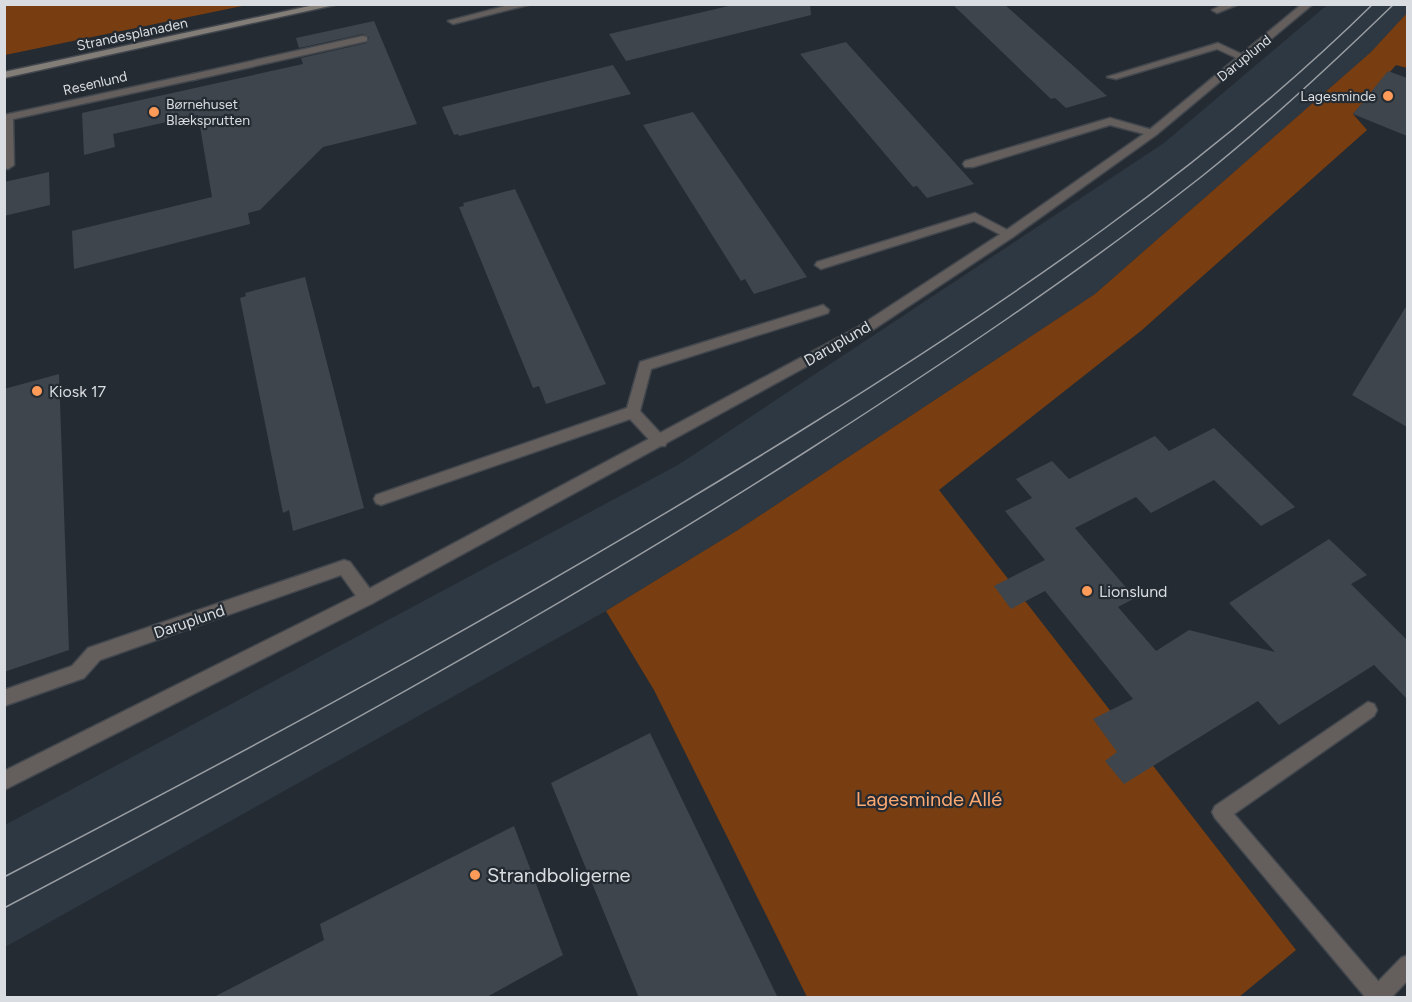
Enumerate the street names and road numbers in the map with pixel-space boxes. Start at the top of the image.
street label: Strandesplanaden [75,14,189,55]
street label: Daruplund [1214,31,1275,85]
street label: Resenlund [61,68,129,99]
street label: Daruplund [801,317,874,370]
street label: Daruplund [151,600,227,642]

